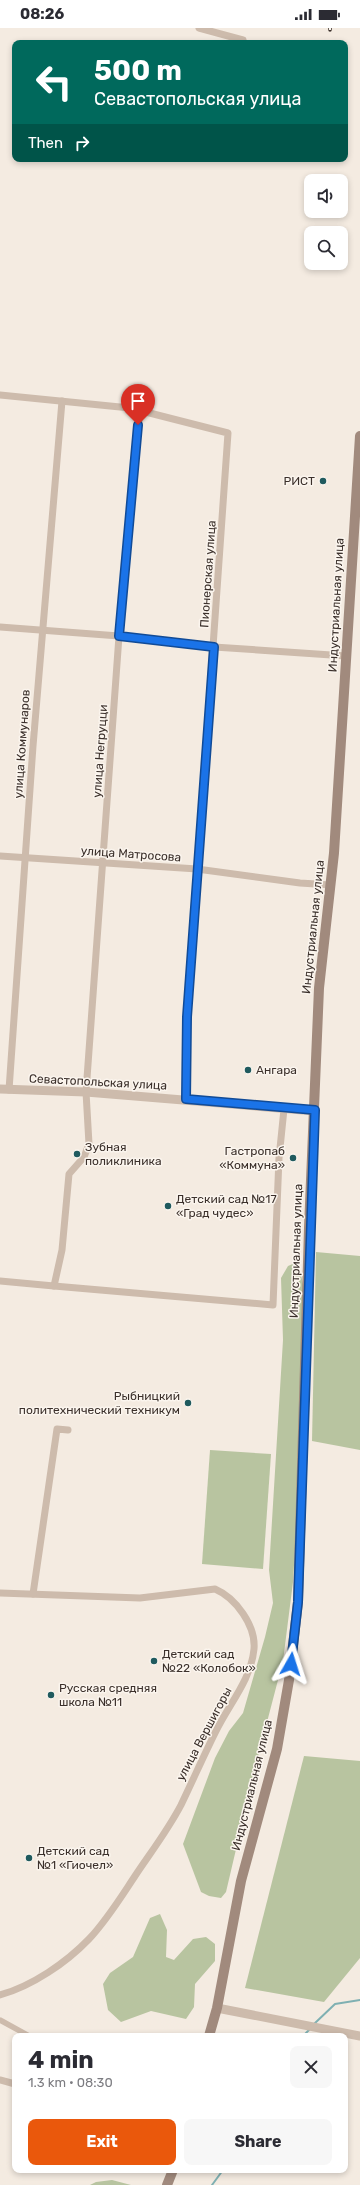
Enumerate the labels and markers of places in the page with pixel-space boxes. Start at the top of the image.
pin [121,384,155,425]
place label: РИСТ [283,474,315,488]
marker: РИСТ [318,476,328,486]
place label: Ангара [256,1063,297,1077]
marker: Ангара [243,1065,253,1075]
place label: Зубная поликлиника [85,1140,162,1168]
place label: Гастропаб «Коммуна» [219,1144,285,1172]
marker: Зубная поликлиника [72,1149,82,1159]
marker: Гастропаб «Коммуна» [288,1153,298,1163]
place label: Детский сад №17 «Град чудес» [176,1192,277,1220]
marker: Детский сад №17 «Град чудес» [163,1201,173,1211]
place label: Рыбницкий политехнический техникум [19,1389,180,1417]
marker: Рыбницкий политехнический техникум [183,1398,193,1408]
place label: Детский сад №22 «Колобок» [162,1647,256,1675]
marker: Детский сад №22 «Колобок» [149,1656,159,1666]
place label: Русская средняя школа №11 [59,1681,157,1709]
marker: Русская средняя школа №11 [46,1690,56,1700]
place label: Детский сад №1 «Гиочел» [37,1844,113,1872]
marker: Детский сад №1 «Гиочел» [24,1853,34,1863]

